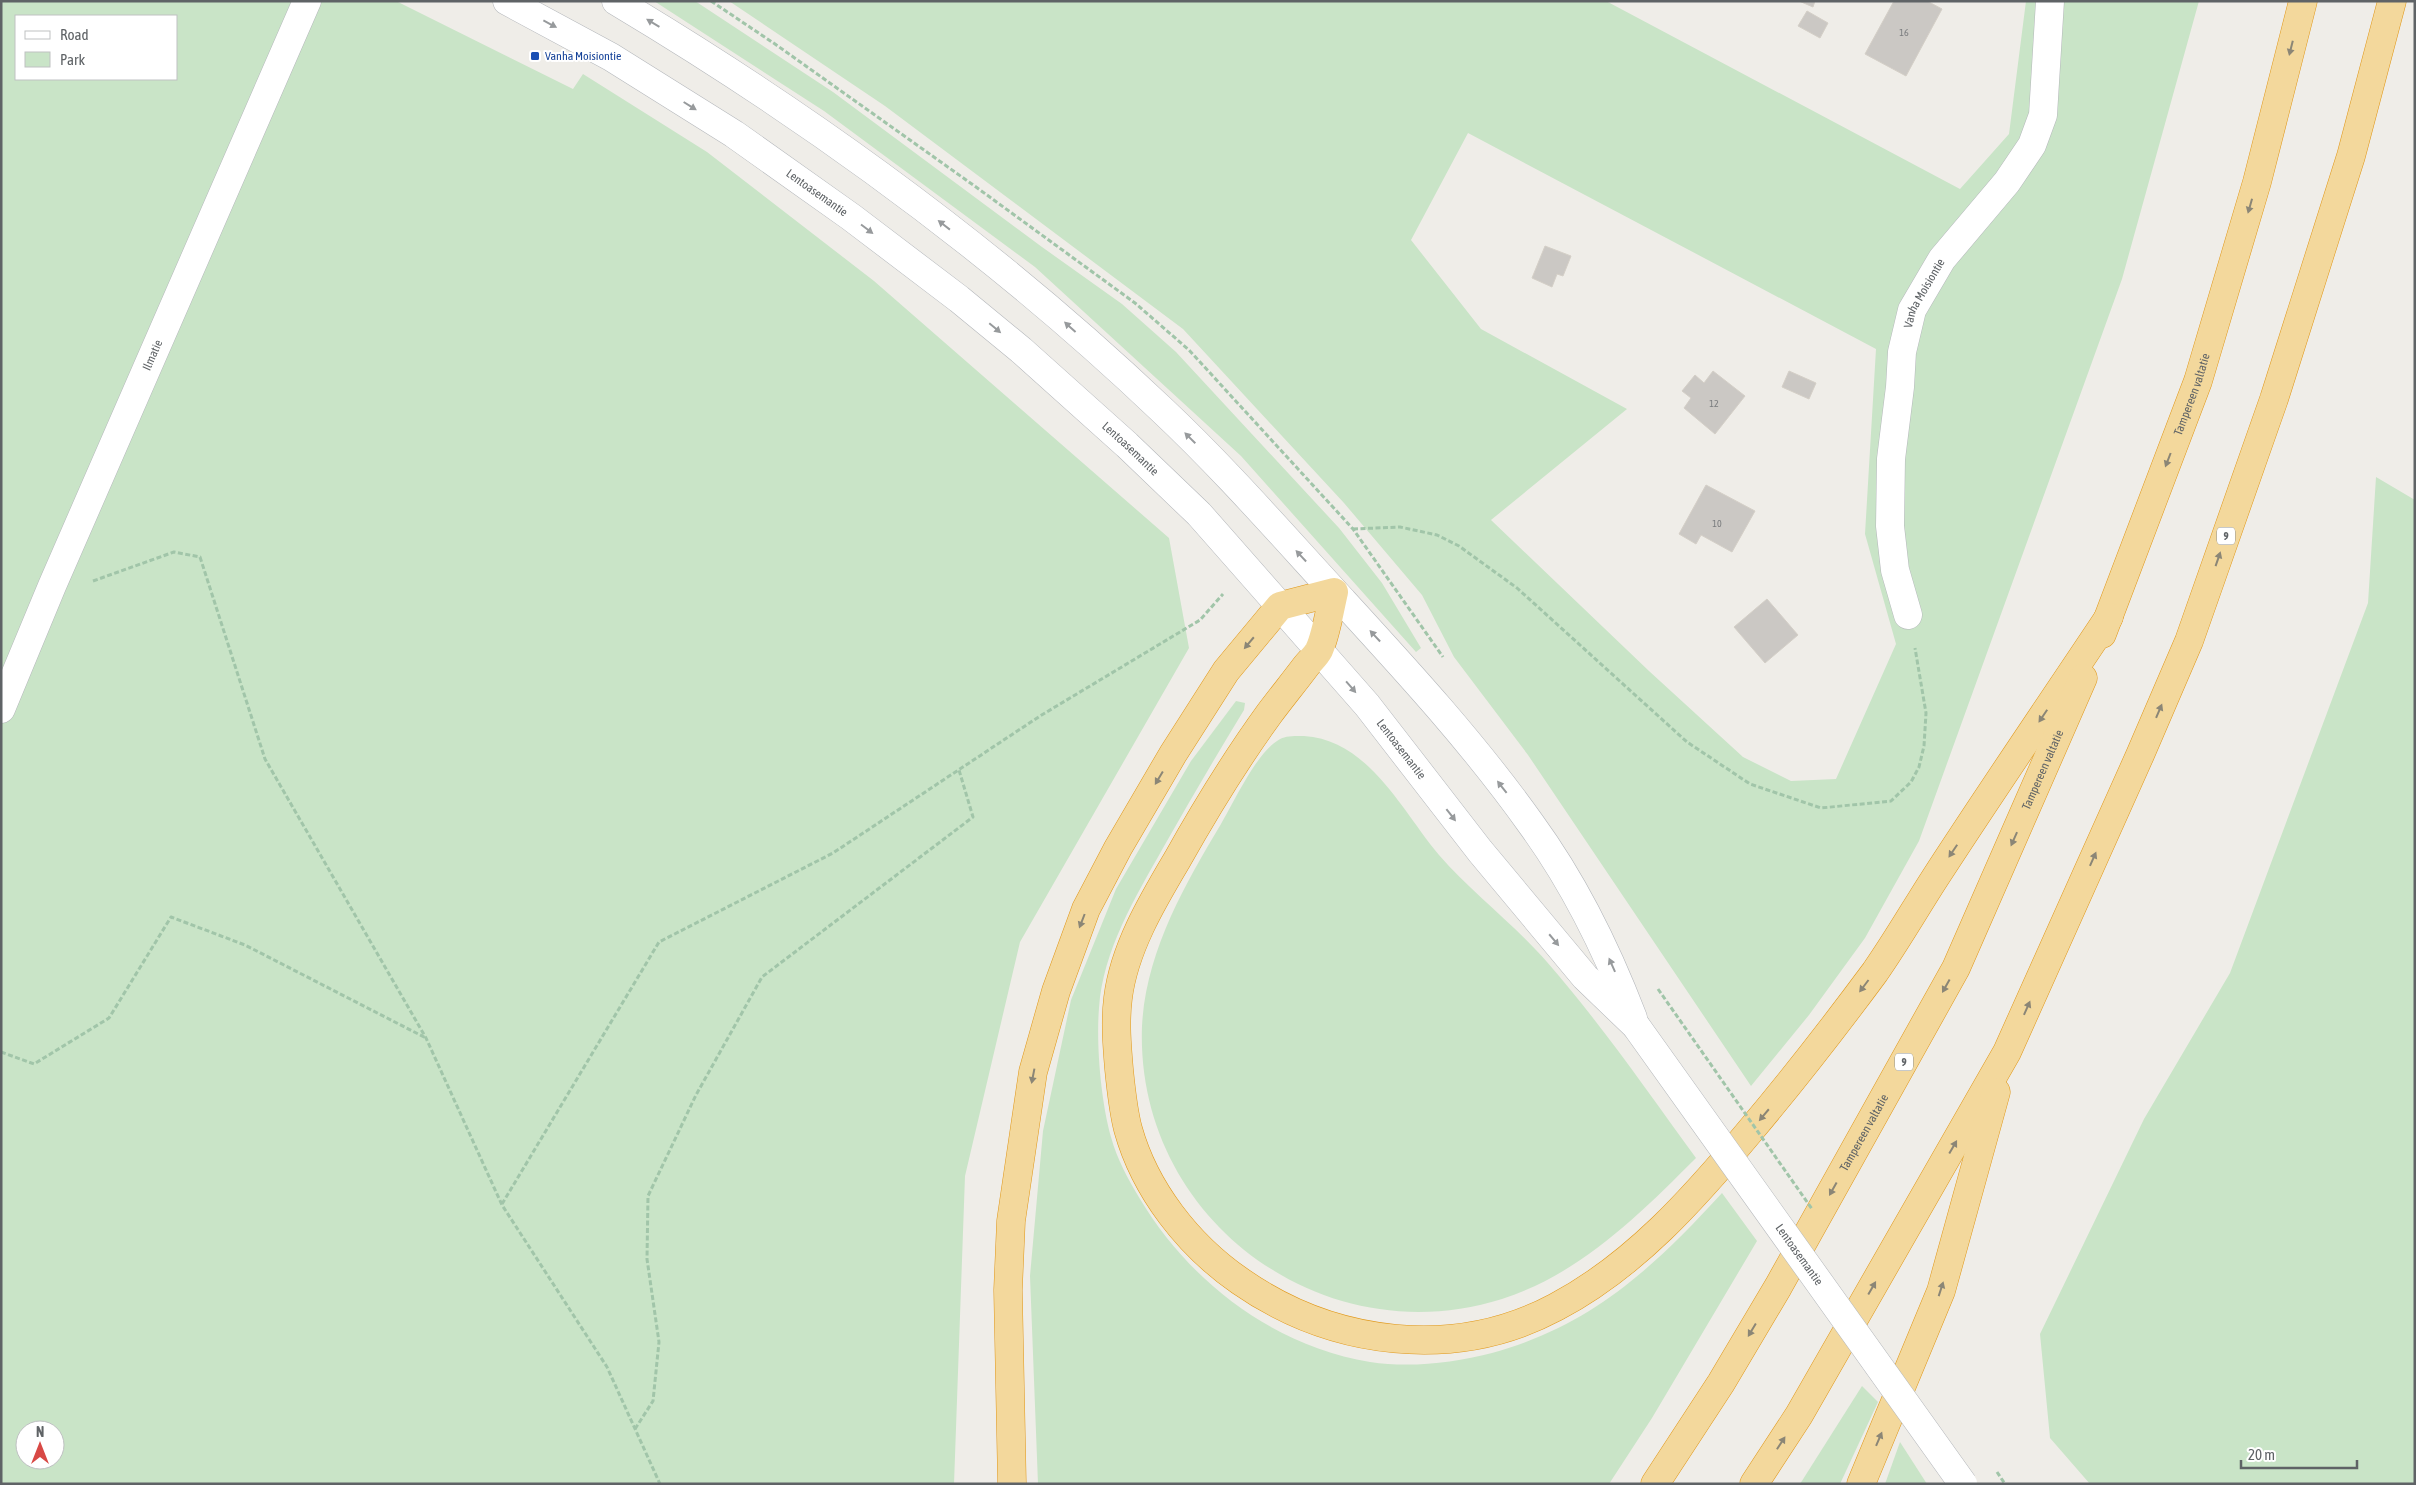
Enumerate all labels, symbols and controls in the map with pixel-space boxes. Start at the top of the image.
legend [15,15,178,80]
one-way arrow [645,19,660,27]
one-way arrow [543,20,557,28]
text: Road [60,26,89,43]
house number: 16 [1899,27,1909,38]
one-way arrow [2287,41,2295,56]
place label: Vanha Moisiontie [545,49,622,63]
marker: Vanha Moisiontie [529,50,541,62]
text: Park [60,51,85,68]
one-way arrow [684,102,697,111]
street label: Lentoasemantie [784,166,850,219]
one-way arrow [2245,198,2253,213]
one-way arrow [938,220,951,231]
one-way arrow [860,223,873,234]
street label: Vanha Moisiontie [1901,256,1948,329]
one-way arrow [1065,321,1077,333]
one-way arrow [988,323,1001,334]
street label: Ilmatie [140,338,165,373]
street label: Tampereen valtatie [2171,352,2213,437]
house number: 12 [1709,398,1719,409]
street label: Lentoasemantie [1099,419,1162,478]
one-way arrow [1184,432,1196,444]
one-way arrow [2164,453,2172,468]
house number: 10 [1712,518,1722,529]
road number: 9 [2217,528,2235,544]
one-way arrow [1295,550,1307,562]
one-way arrow [2215,552,2222,567]
one-way arrow [1369,630,1381,642]
one-way arrow [1244,637,1255,650]
one-way arrow [1345,680,1357,692]
one-way arrow [2156,704,2164,718]
one-way arrow [2038,709,2048,722]
street label: Lentoasemantie [1374,717,1429,782]
street label: Tampereen valtatie [2019,728,2066,812]
one-way arrow [1154,771,1163,784]
one-way arrow [1497,780,1507,794]
one-way arrow [1446,808,1457,821]
one-way arrow [2010,831,2018,846]
one-way arrow [1948,844,1958,857]
one-way arrow [2090,852,2098,866]
one-way arrow [1078,914,1086,929]
one-way arrow [1549,934,1560,947]
one-way arrow [1608,958,1616,972]
one-way arrow [1858,979,1869,992]
one-way arrow [1942,979,1950,993]
one-way arrow [2023,1001,2031,1015]
road number: 9 [1895,1054,1913,1070]
one-way arrow [1029,1068,1037,1083]
street label: Tampereen valtatie [1837,1092,1891,1174]
one-way arrow [1759,1109,1770,1121]
one-way arrow [1948,1140,1957,1153]
one-way arrow [1829,1182,1837,1197]
street label: Lentoasemantie [1773,1221,1826,1288]
one-way arrow [1868,1280,1876,1295]
one-way arrow [1938,1281,1946,1296]
one-way arrow [1748,1324,1757,1337]
north arrow [15,1420,65,1470]
text: N [36,1424,44,1440]
one-way arrow [1876,1432,1884,1446]
one-way arrow [1776,1436,1786,1450]
scale bar [2241,1438,2357,1470]
text: 20 m [2248,1446,2275,1463]

